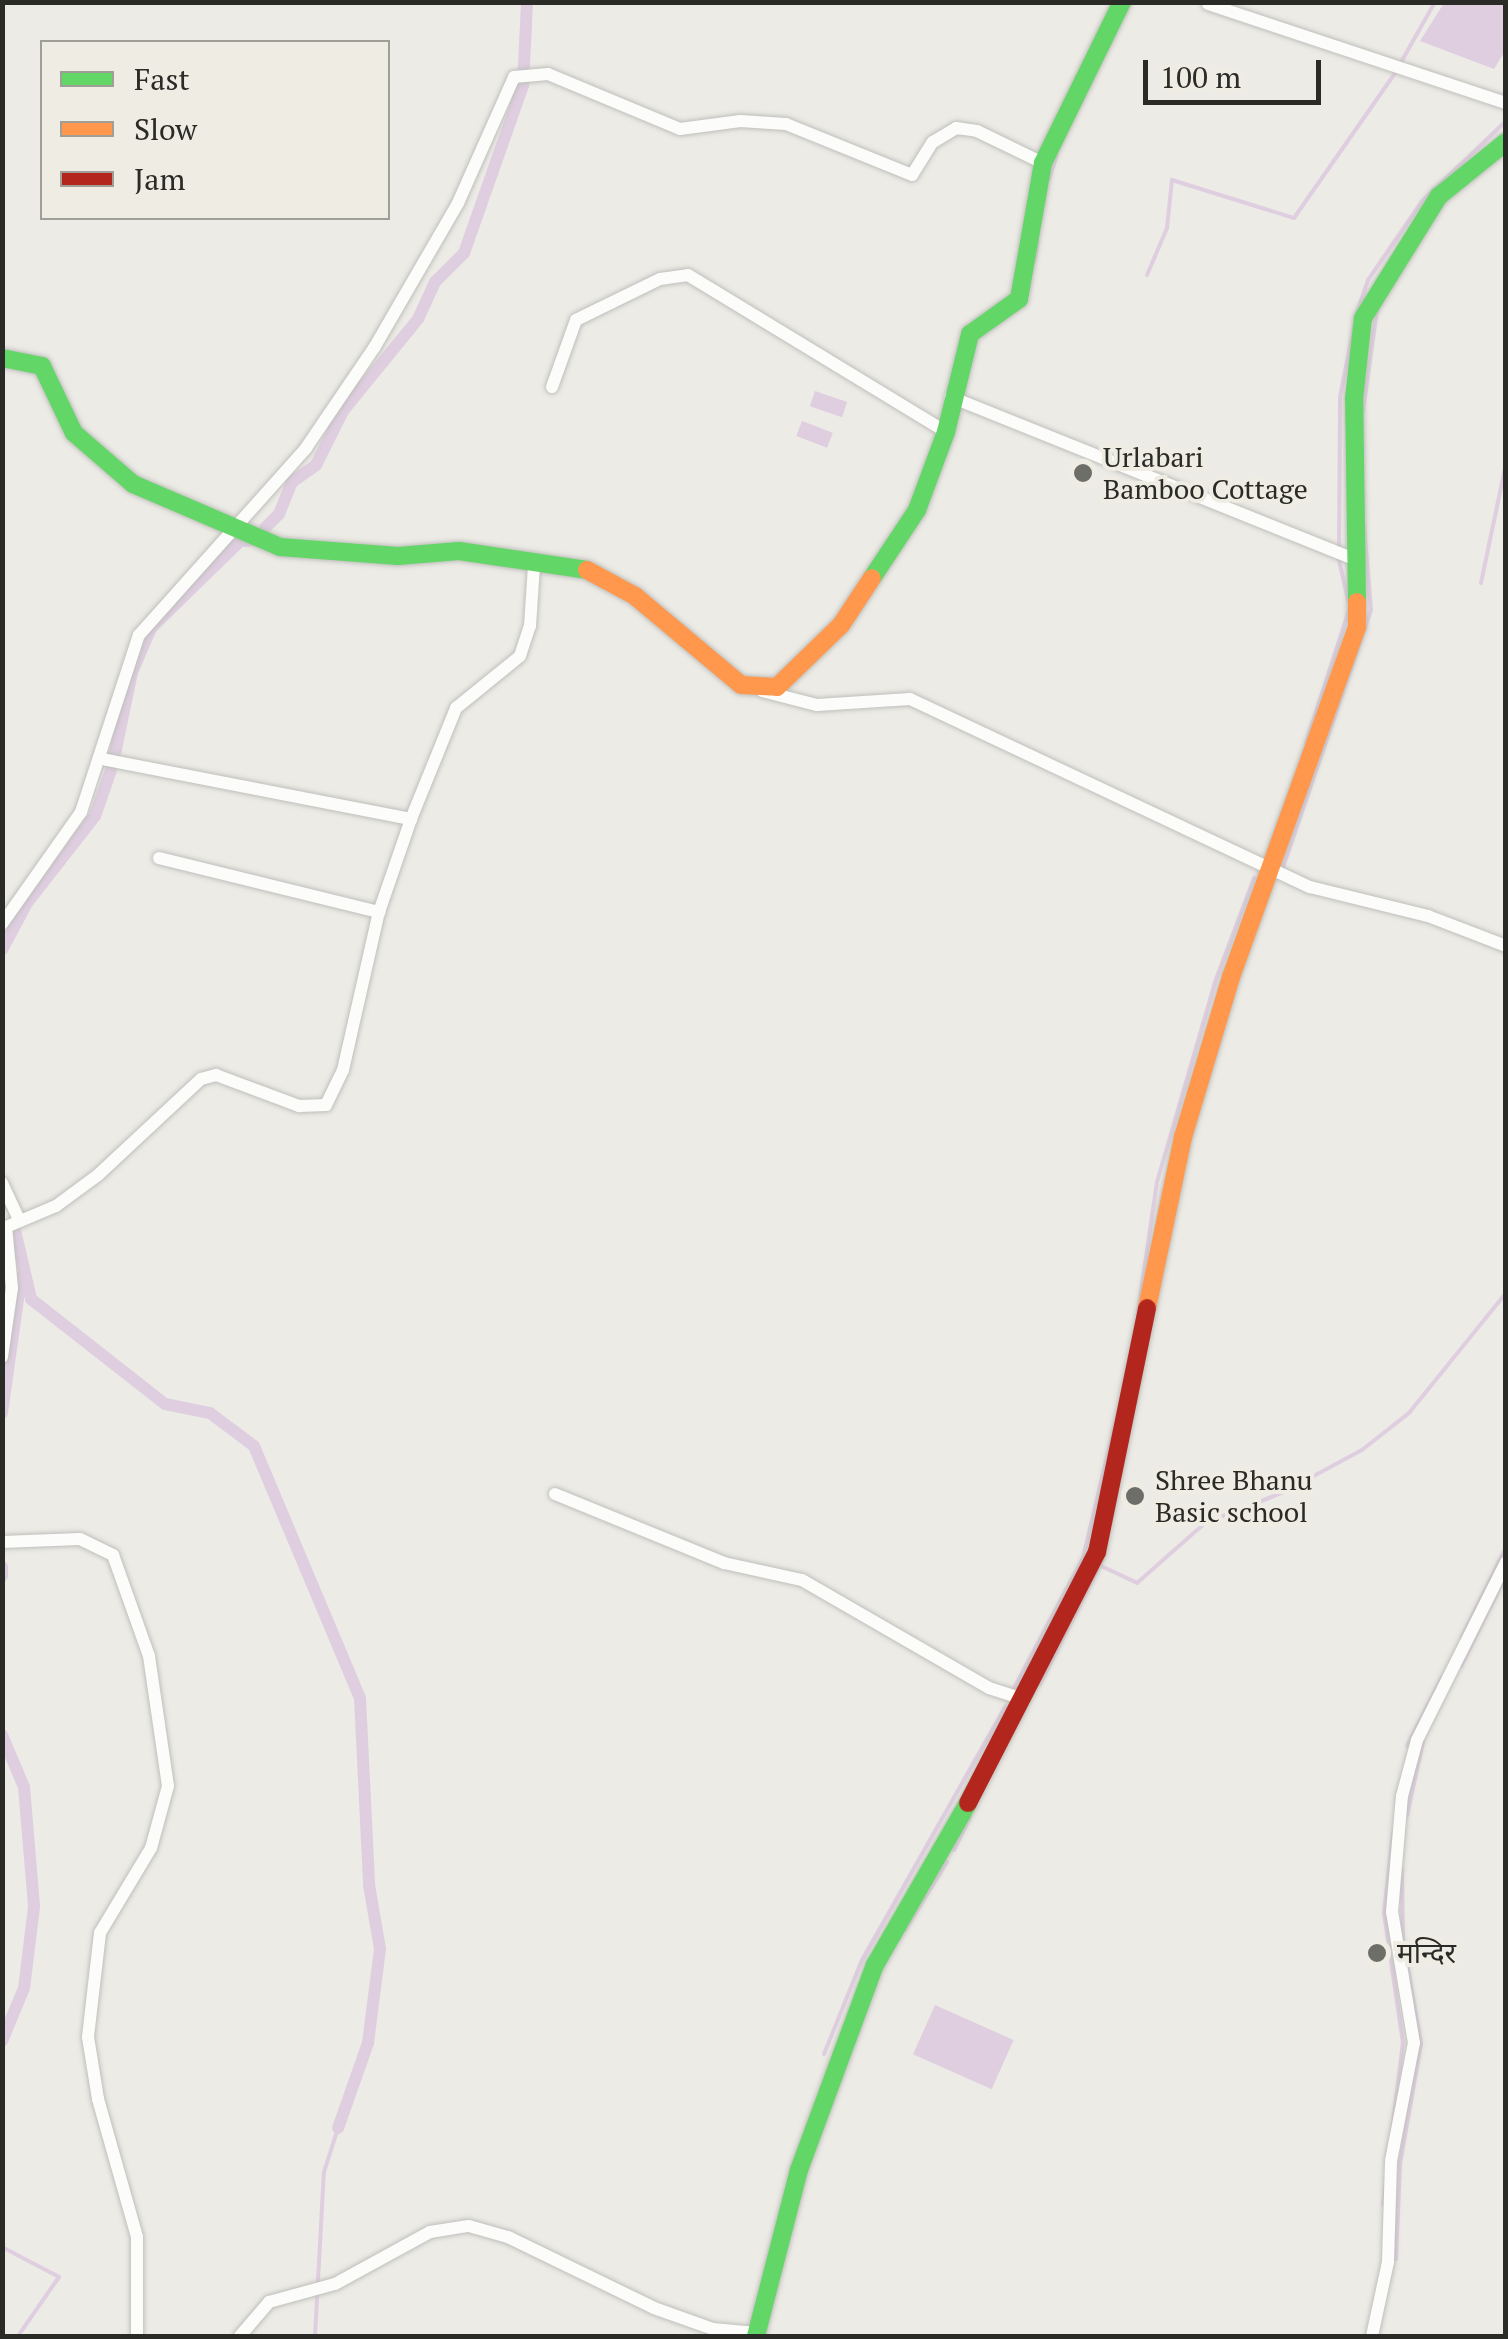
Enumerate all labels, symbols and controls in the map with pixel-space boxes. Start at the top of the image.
legend [40,40,390,220]
scale bar [1148,40,1326,102]
text: 100 m [1160,57,1241,97]
text: Fast [134,59,190,99]
text: Slow [134,109,197,149]
text: Jam [134,159,185,199]
place label: Urlabari Bamboo Cottage [1103,440,1308,506]
marker: Urlabari Bamboo Cottage [1072,462,1094,484]
place label: Shree Bhanu Basic school [1155,1463,1313,1529]
marker: Shree Bhanu Basic school [1124,1485,1146,1507]
place label: मन्दिर [1397,1936,1456,1970]
marker: मन्दिर [1366,1942,1388,1964]

